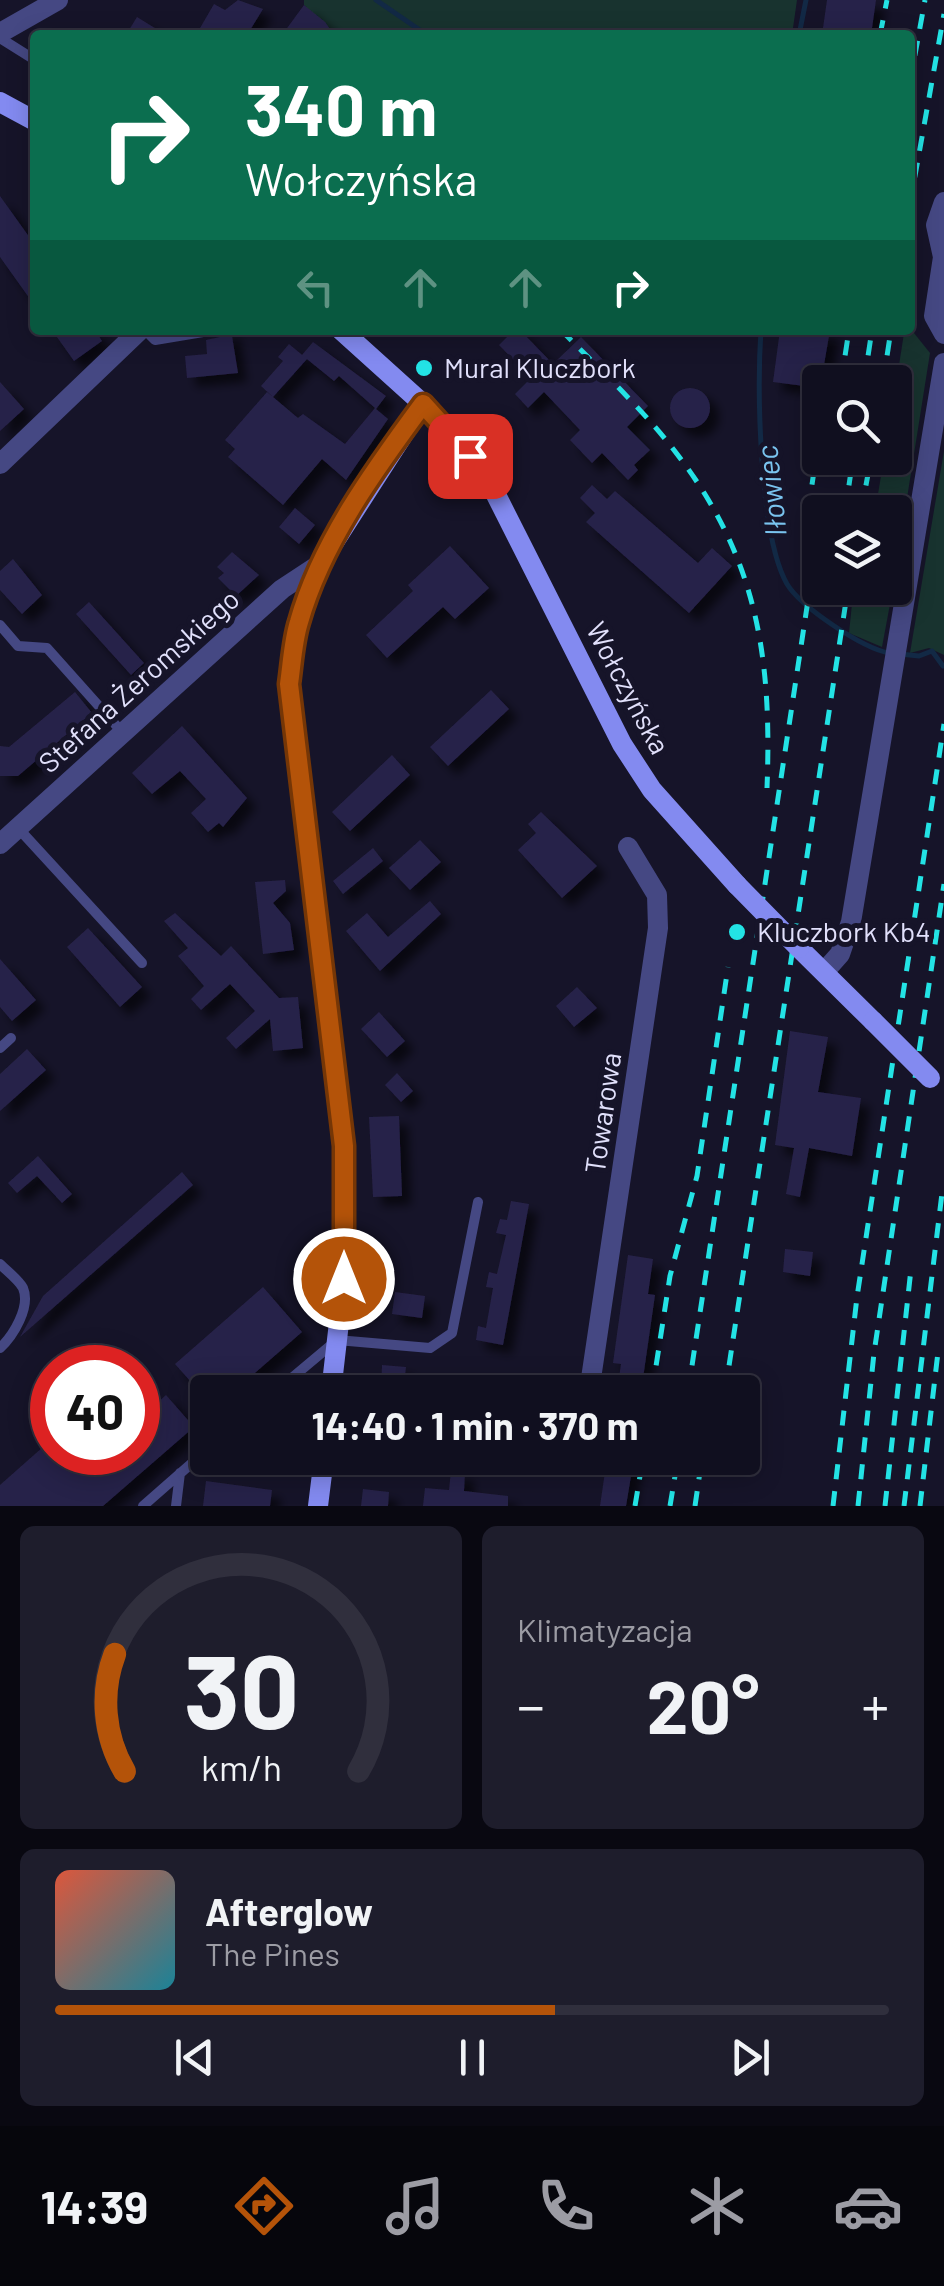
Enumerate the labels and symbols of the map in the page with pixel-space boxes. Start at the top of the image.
place label: Mural Kluczbork [444,350,636,384]
marker: Mural Kluczbork [413,357,435,379]
pin [428,414,513,499]
water label: Iłowiec [747,444,793,539]
street label: Stefana Żeromskiego [31,581,246,779]
street label: Wołczyńska [580,616,678,759]
place label: Kluczbork Kb4 [757,914,931,948]
marker: Kluczbork Kb4 [726,921,748,943]
street label: Towarowa [577,1050,627,1176]
position arrow [292,1227,396,1331]
speed limit sign: 40 [30,1345,160,1475]

